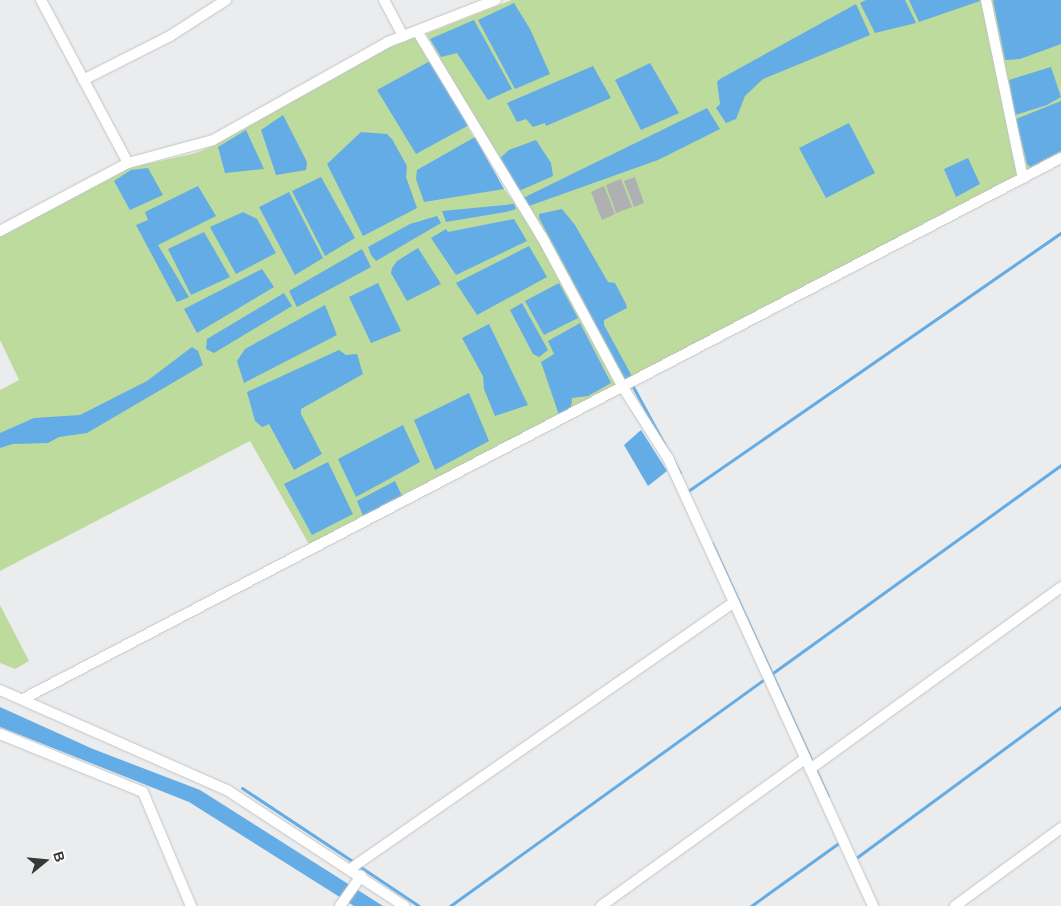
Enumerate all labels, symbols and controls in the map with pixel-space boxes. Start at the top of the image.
north arrow [20,836,70,886]
text: B [50,849,68,864]

